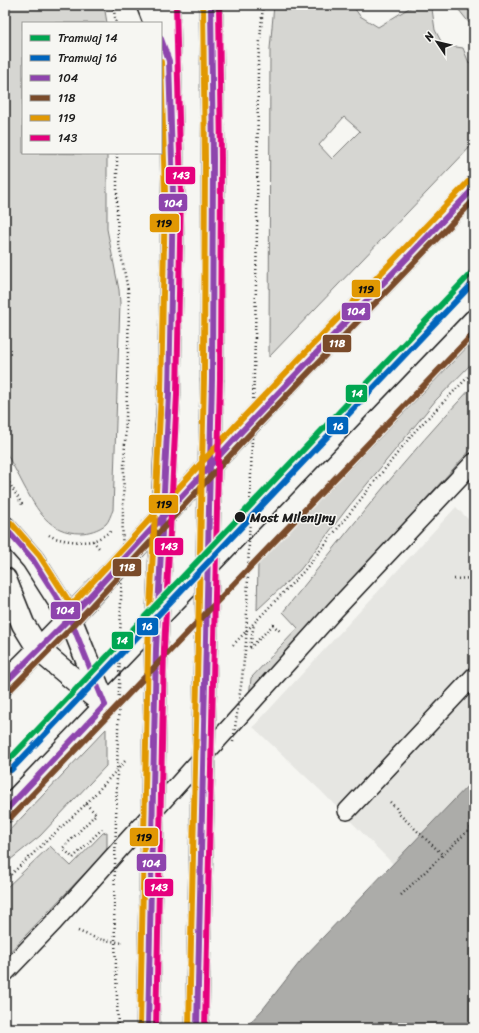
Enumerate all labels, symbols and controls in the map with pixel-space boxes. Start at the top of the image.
legend [22,22,162,154]
north arrow [417,22,457,62]
text: Tramwaj 14 [58,27,118,49]
text: N [419,28,439,46]
text: Tramwaj 16 [58,47,117,69]
text: 104 [58,67,79,89]
text: 118 [58,87,76,109]
text: 119 [58,107,76,129]
text: 143 [58,127,78,149]
line badge: 143 [165,166,196,185]
text: 143 [172,166,191,185]
line badge: 104 [158,193,188,212]
text: 104 [164,194,182,213]
line badge: 119 [149,213,180,233]
text: 119 [156,214,172,233]
line badge: 119 [351,279,381,298]
text: 119 [358,280,374,299]
line badge: 104 [341,302,371,321]
text: 104 [347,302,365,321]
line badge: 118 [322,334,352,353]
text: 118 [329,334,345,353]
line badge: 14 [345,384,368,403]
text: 14 [351,384,363,403]
line badge: 16 [326,416,349,435]
text: 16 [333,417,343,436]
line badge: 119 [148,494,179,514]
text: 119 [156,495,172,514]
place label: Most Milenijny [249,506,337,529]
marker: Most Milenijny [233,510,247,524]
line badge: 143 [154,537,184,556]
text: 143 [160,537,179,556]
line badge: 118 [112,558,142,577]
text: 118 [119,558,135,577]
line badge: 104 [50,601,81,620]
text: 104 [56,601,74,620]
line badge: 16 [136,617,159,636]
text: 16 [142,617,152,636]
line badge: 14 [111,631,134,650]
text: 14 [116,631,128,650]
line badge: 119 [129,827,159,847]
text: 119 [136,828,152,847]
line badge: 104 [136,853,167,872]
text: 104 [142,854,160,873]
line badge: 143 [144,878,174,897]
text: 143 [150,878,169,897]

